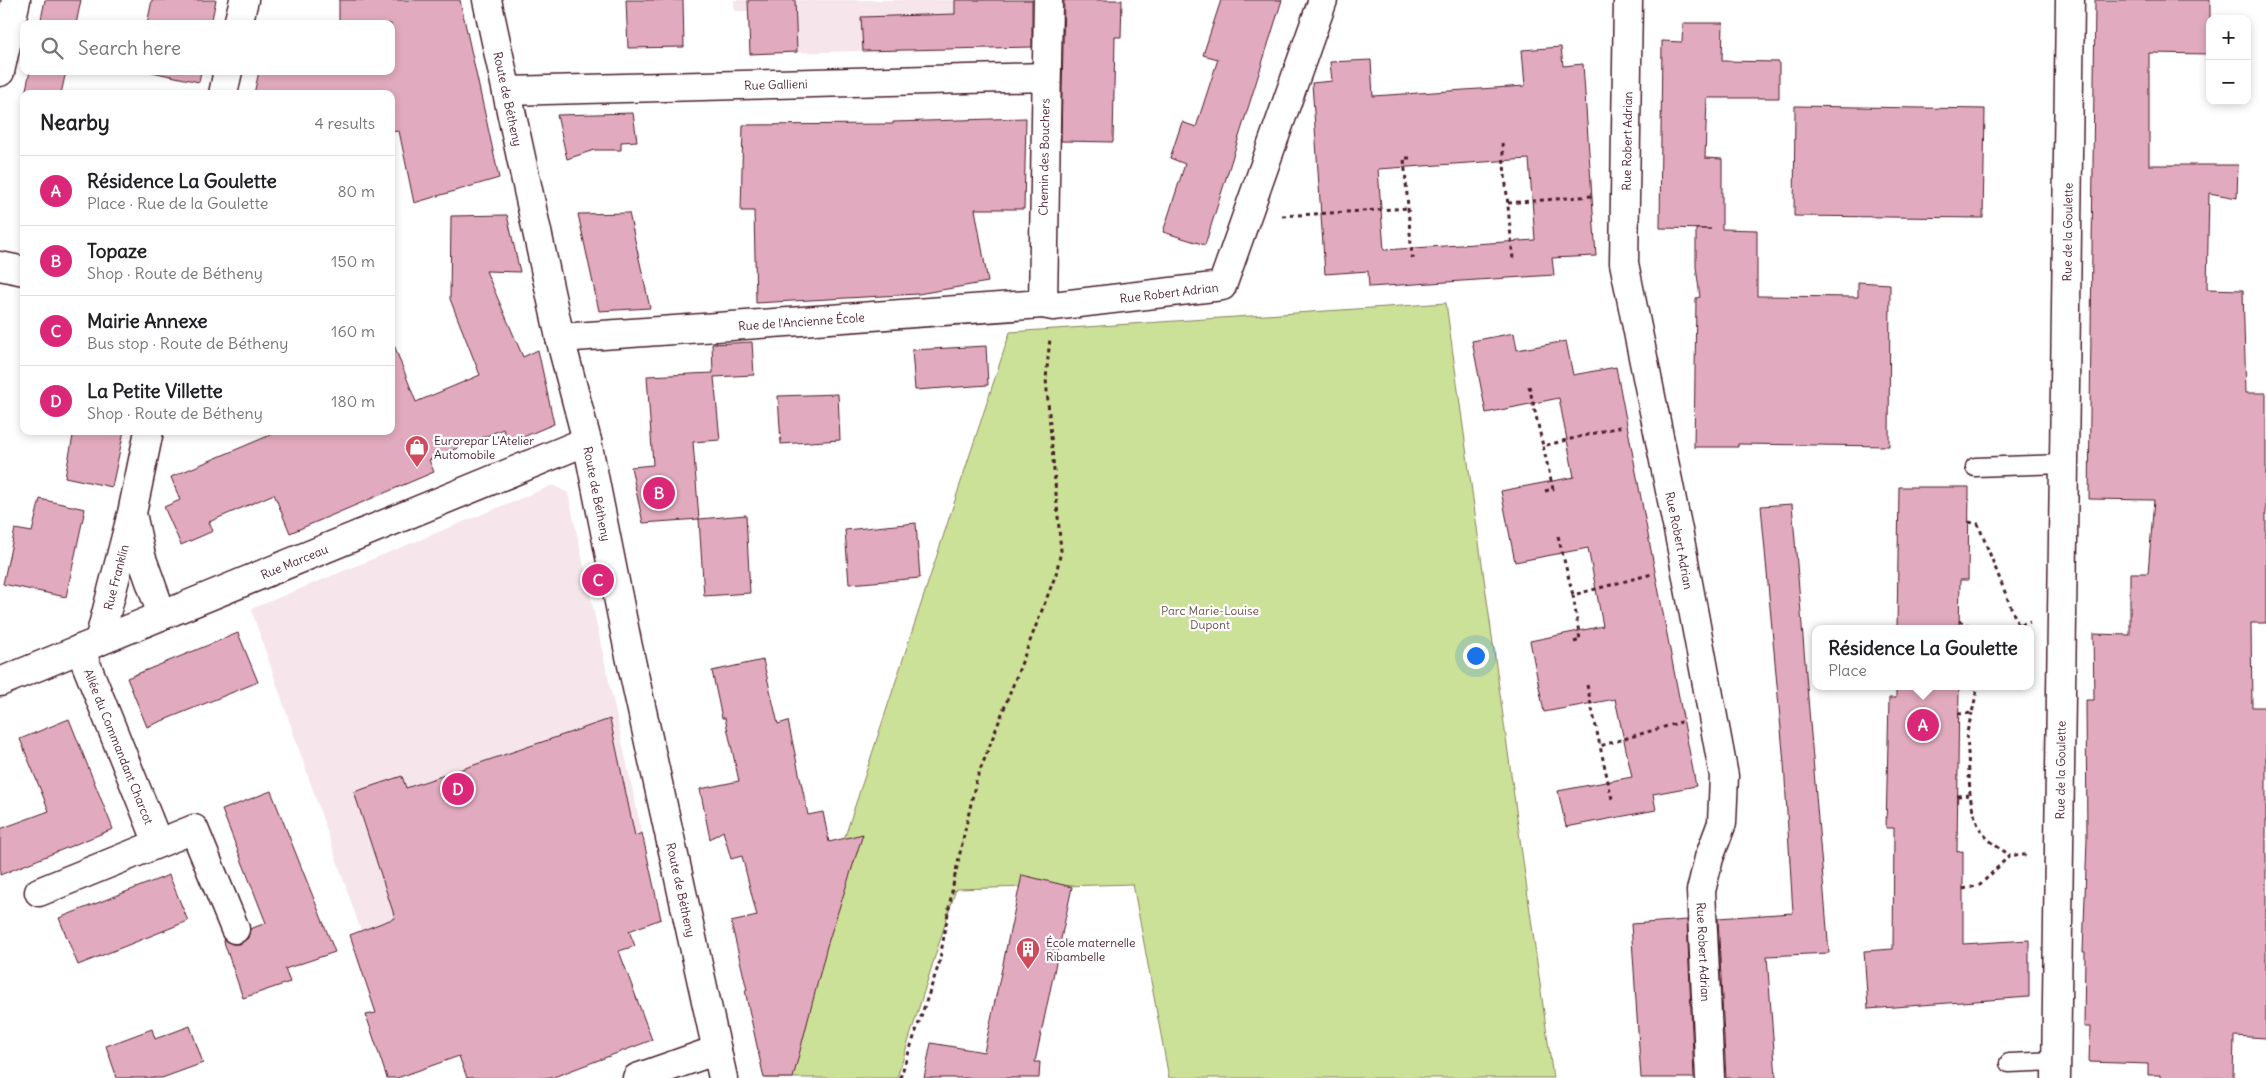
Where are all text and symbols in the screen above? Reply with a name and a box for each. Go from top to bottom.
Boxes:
map controls [2206,15,2251,105]
button: + [2206,15,2251,60]
search box [20,20,395,75]
icon: search [38,34,66,62]
text: Search here [78,36,181,60]
street label: Route de Bétheny [491,50,526,147]
button: − [2206,60,2251,105]
street label: Rue Gallieni [744,76,808,92]
street label: Rue Robert Adrian [1619,91,1635,191]
street label: Chemin des Bouchers [1035,98,1053,216]
text: Nearby [40,109,110,136]
text: 4 results [314,113,375,133]
text: Résidence La Goulette [87,169,277,193]
text: A [51,181,61,201]
text: 80 m [337,181,375,201]
street label: Rue de la Goulette [2059,183,2075,281]
text: Place · Rue de la Goulette [87,193,268,213]
text: Topaze [87,239,147,263]
text: B [51,251,61,271]
text: 150 m [331,251,375,271]
text: Shop · Route de Bétheny [87,263,263,283]
street label: Rue Robert Adrian [1119,279,1219,306]
text: Mairie Annexe [87,309,208,333]
street label: Rue de l'Ancienne École [738,309,865,333]
text: C [51,321,61,341]
text: 160 m [331,321,375,341]
text: Bus stop · Route de Bétheny [87,333,288,353]
text: La Petite Villette [87,379,223,403]
text: D [50,391,62,411]
text: 180 m [331,391,375,411]
text: Shop · Route de Bétheny [87,403,263,423]
place label: Eurorepar L’Atelier Automobile [434,433,534,462]
shop icon: Eurorepar L’Atelier Automobile [404,434,430,468]
street label: Route de Bétheny [581,445,614,542]
pin: B [643,474,675,512]
street label: Rue Robert Adrian [1663,490,1697,591]
street label: Rue Marceau [258,541,330,582]
street label: Rue Franklin [100,543,131,611]
pin: C [582,561,614,599]
park label: Parc Marie-Louise Dupont [1161,603,1259,632]
popup [1812,625,2034,690]
text: Résidence La Goulette [1828,636,2018,660]
your location [1463,643,1489,669]
text: Place [1828,660,1867,680]
street label: Allée du Commandant Charcot [81,667,157,826]
pin: A [1907,706,1939,744]
street label: Rue de la Goulette [2052,721,2068,819]
pin: D [442,770,474,808]
street label: Route de Bétheny [664,841,699,939]
street label: Rue Robert Adrian [1694,902,1714,1002]
place label: École maternelle Ribambelle [1046,935,1136,964]
building icon: École maternelle Ribambelle [1015,936,1041,970]

